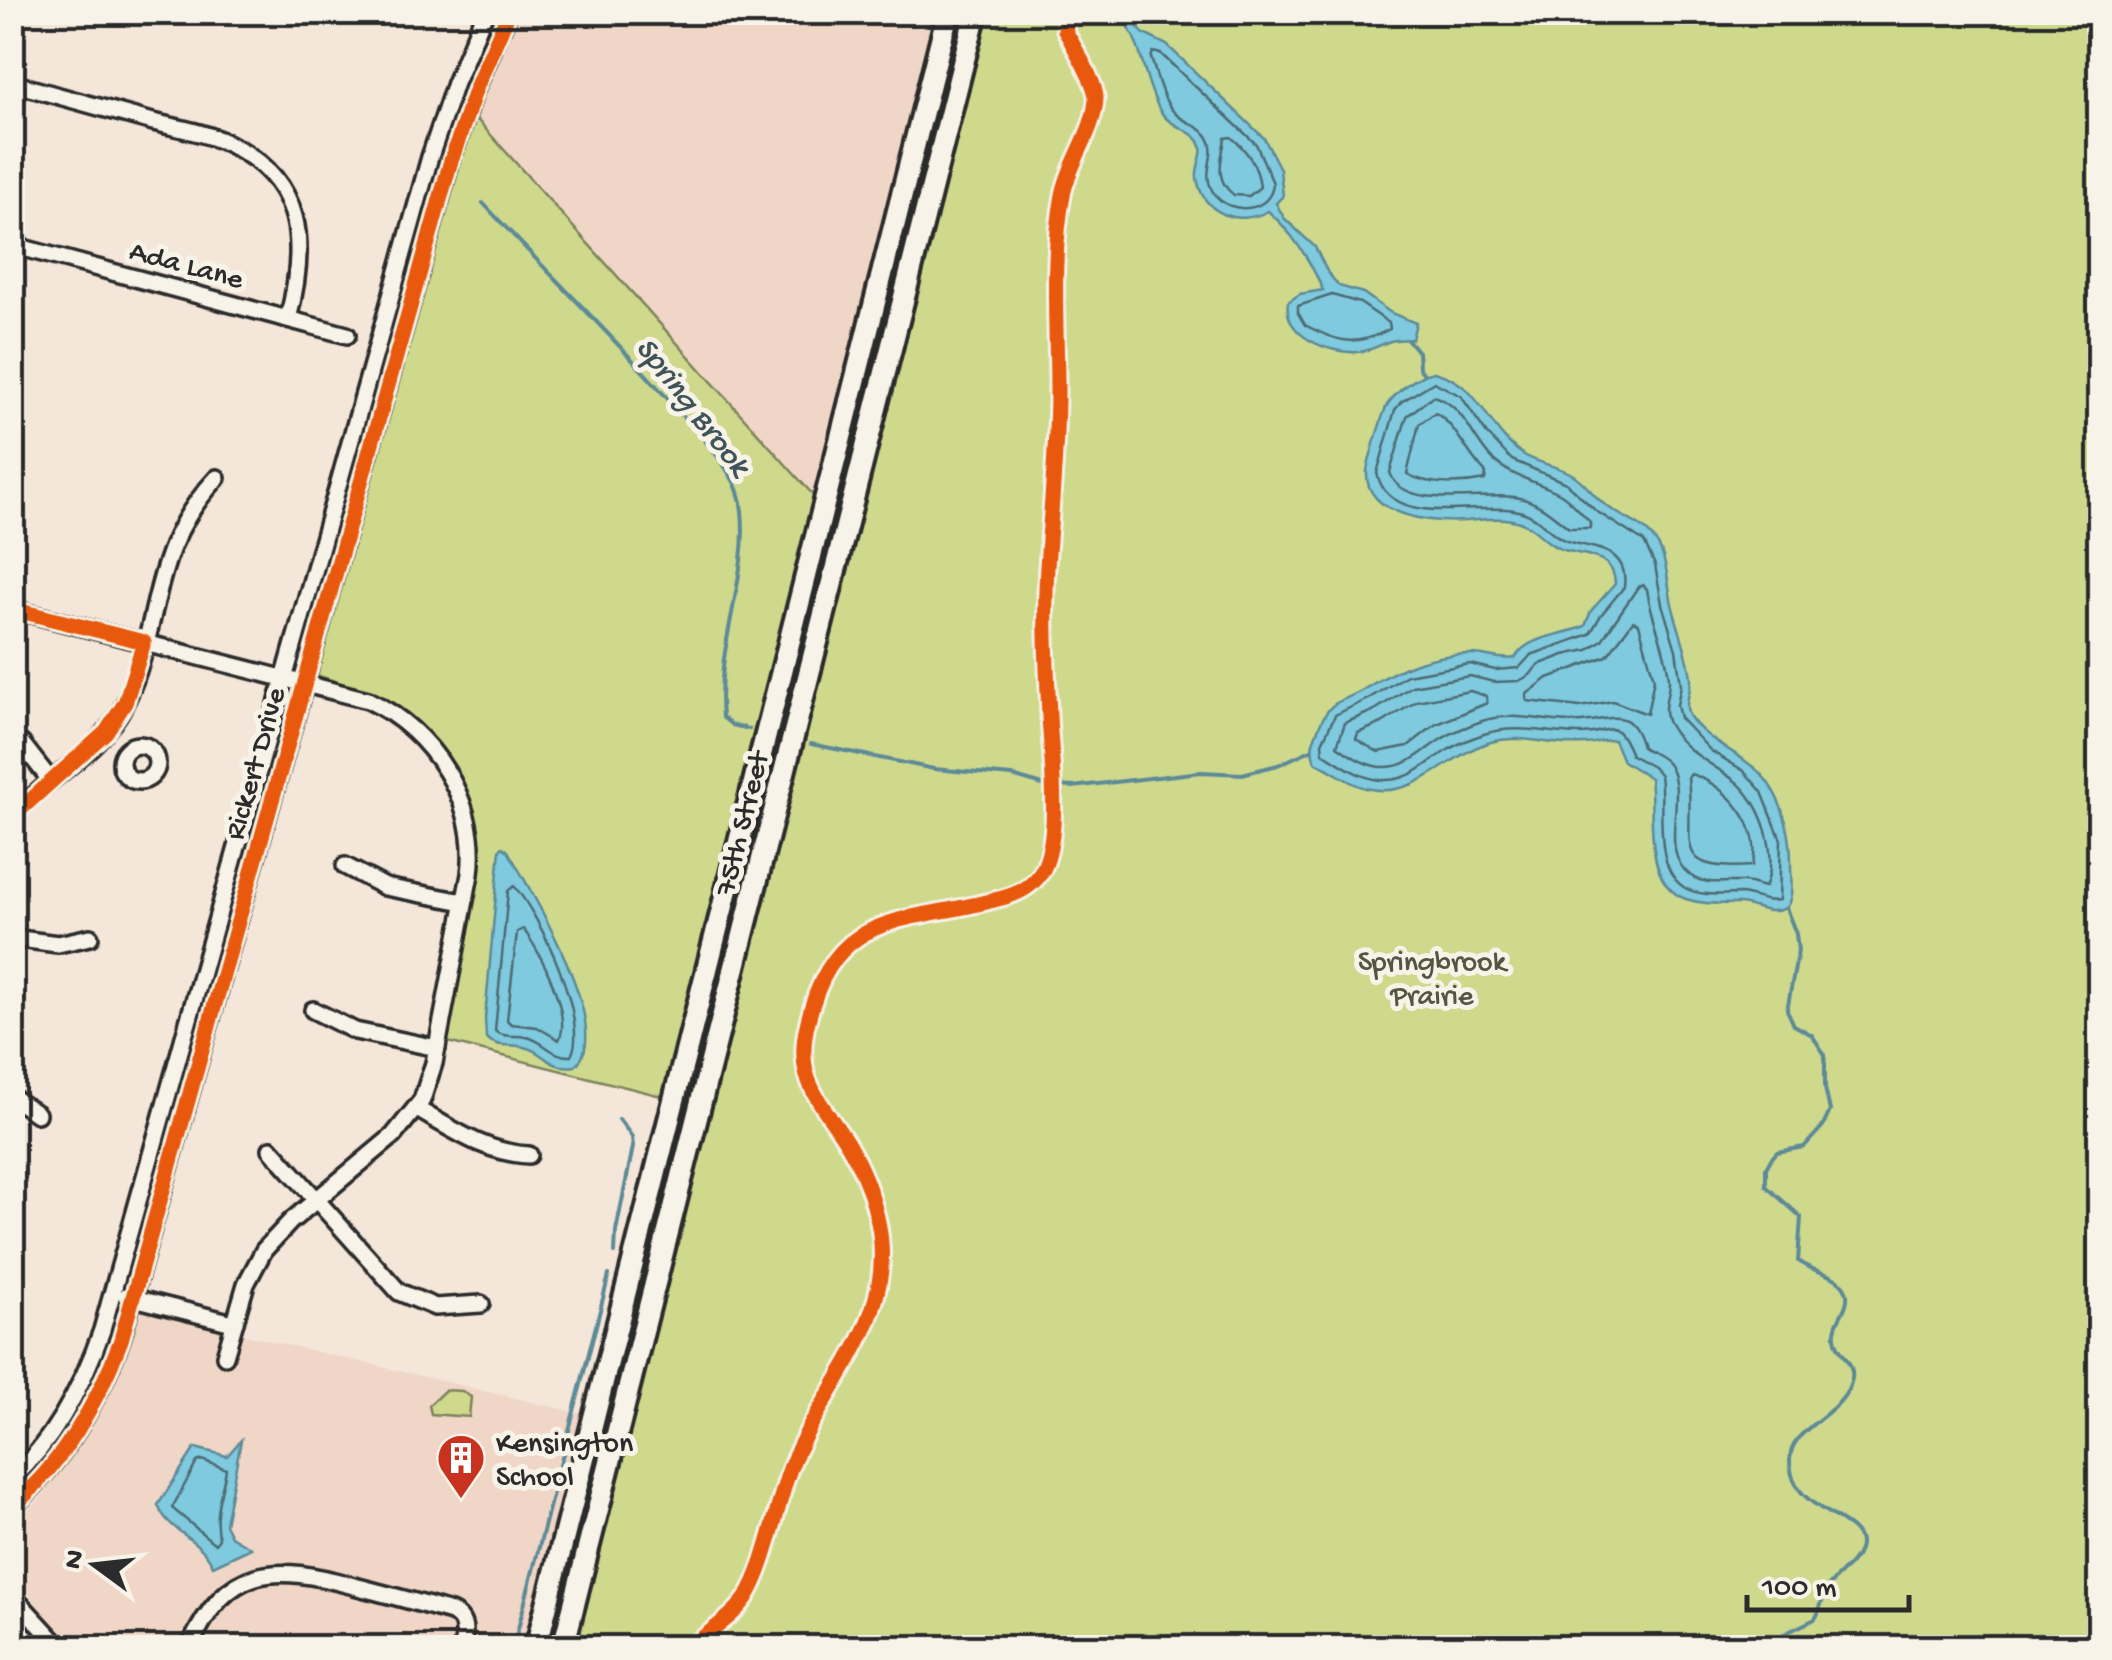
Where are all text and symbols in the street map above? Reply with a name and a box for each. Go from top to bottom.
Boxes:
street label: Ada Lane [125,235,247,299]
water label: Spring Brook [625,331,759,487]
street label: Rickert Drive [219,684,296,844]
street label: 75th Street [709,746,780,901]
park label: Springbrook Prairie [1358,947,1509,1016]
place label: Kensington School [496,1428,633,1497]
building icon: Kensington School [435,1432,487,1500]
north arrow [45,1515,145,1615]
text: N [57,1547,94,1573]
scale bar [1747,1550,1910,1612]
text: 100 m [1761,1572,1837,1607]

